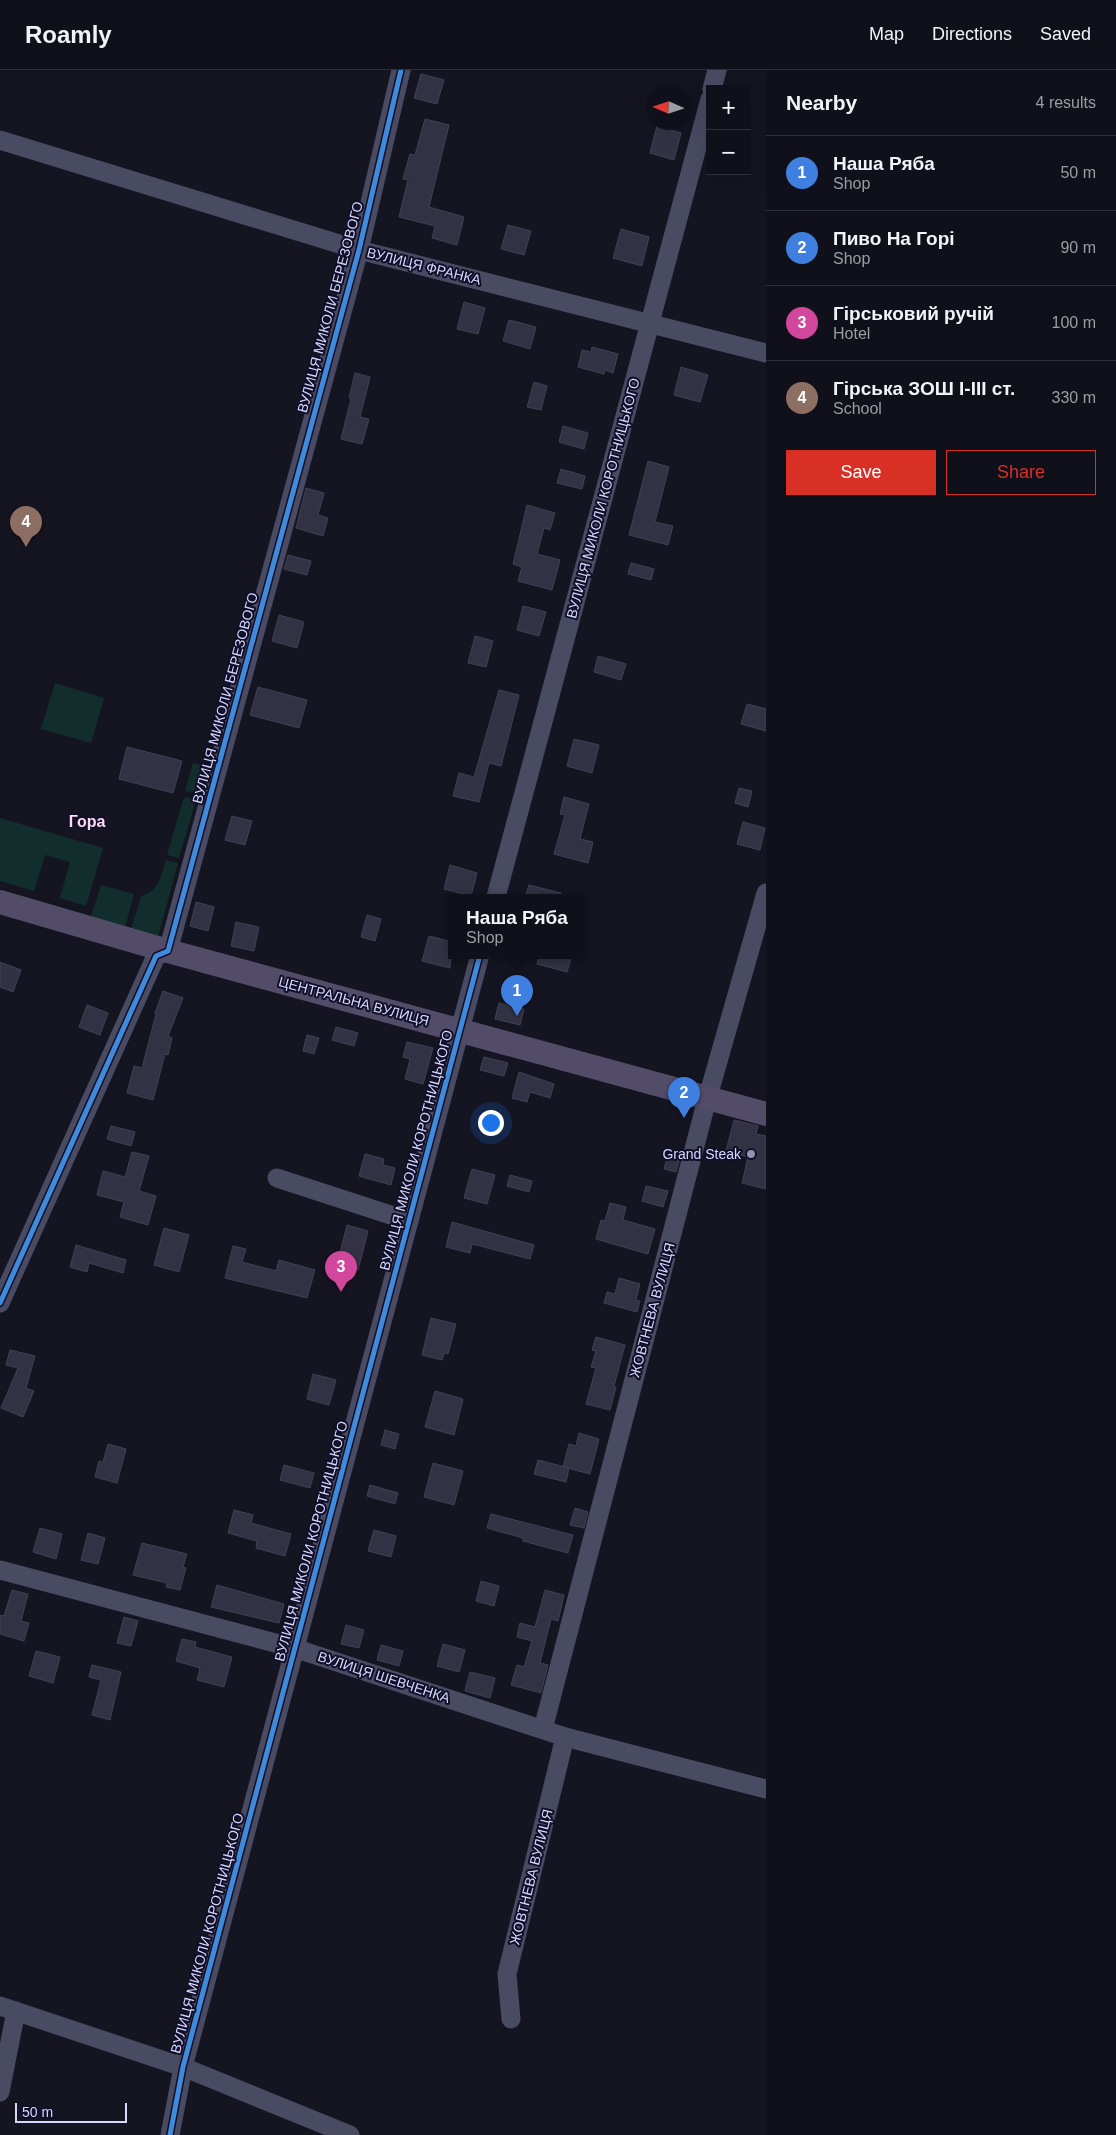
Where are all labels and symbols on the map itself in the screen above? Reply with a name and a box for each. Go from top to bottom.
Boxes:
north arrow [646,85,691,130]
street label: ВУЛИЦЯ МИКОЛИ БЕРЕЗОВОГО [294,200,366,414]
street label: ВУЛИЦЯ ФРАНКА [365,244,483,288]
street label: ВУЛИЦЯ МИКОЛИ КОРОТНИЦЬКОГО [563,376,643,620]
pin: 4 [10,506,42,547]
street label: ВУЛИЦЯ МИКОЛИ БЕРЕЗОВОГО [189,591,261,805]
district label: Гора [69,813,105,830]
street label: ЦЕНТРАЛЬНА ВУЛИЦЯ [277,973,431,1029]
pin: 1 [501,975,533,1016]
street label: ВУЛИЦЯ МИКОЛИ КОРОТНИЦЬКОГО [376,1028,456,1272]
pin: 2 [668,1077,700,1118]
your location [478,1110,504,1136]
place label: Grand Steak [662,1146,742,1162]
marker: Grand Steak [745,1148,757,1160]
street label: ЖОВТНЕВА ВУЛИЦЯ [626,1241,678,1379]
pin: 3 [325,1251,357,1292]
street label: ВУЛИЦЯ МИКОЛИ КОРОТНИЦЬКОГО [271,1419,351,1663]
street label: ВУЛИЦЯ ШЕВЧЕНКА [316,1648,453,1706]
street label: ЖОВТНЕВА ВУЛИЦЯ [506,1808,556,1946]
street label: ВУЛИЦЯ МИКОЛИ КОРОТНИЦЬКОГО [167,1811,247,2055]
scale bar [15,2100,128,2123]

